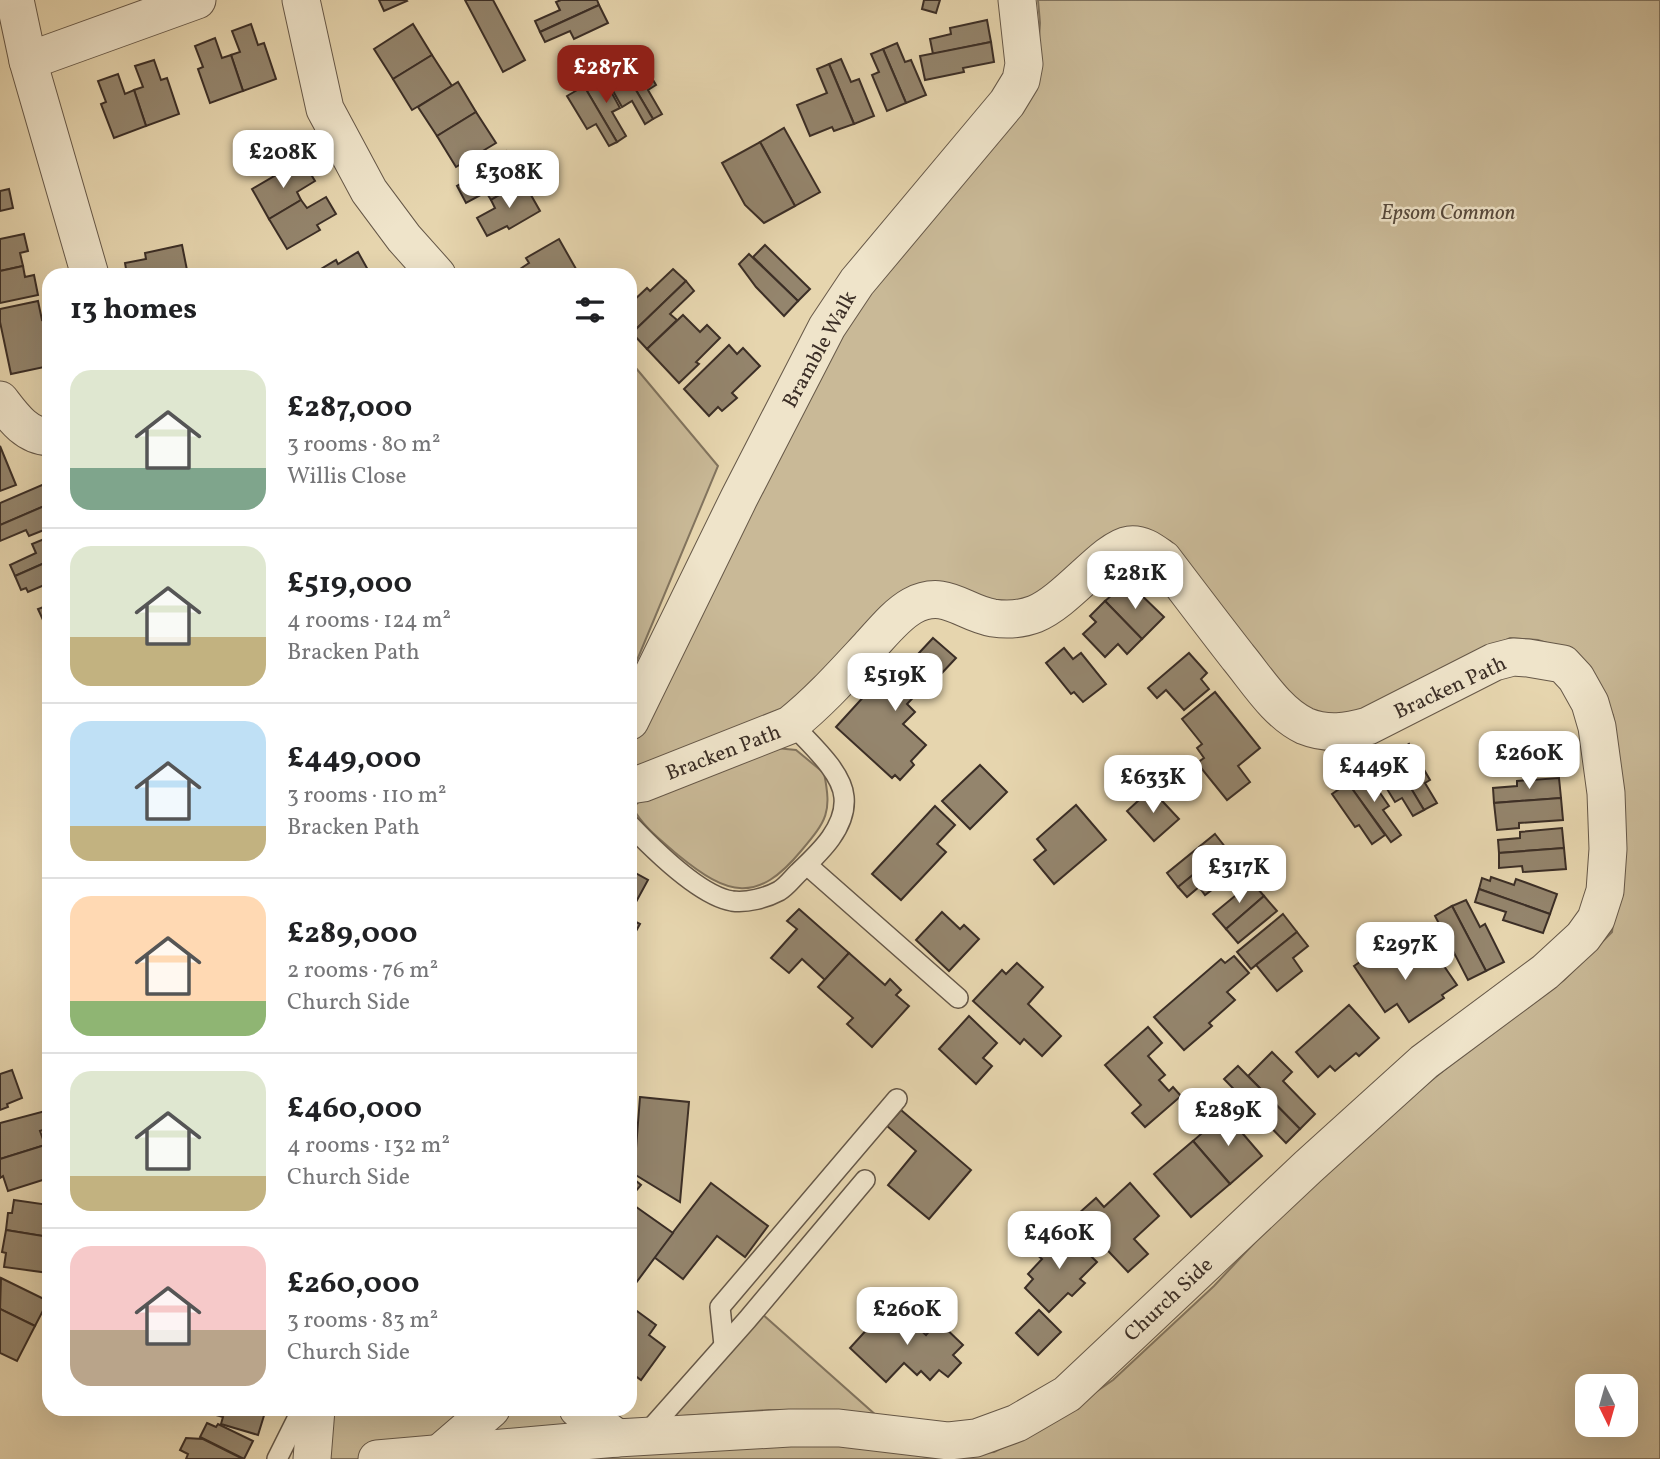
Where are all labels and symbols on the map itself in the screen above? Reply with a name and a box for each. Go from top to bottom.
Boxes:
pin: £287K [557,46,655,105]
pin: £208K [234,130,332,190]
pin: £308K [460,150,558,210]
park label: Epsom Common [1381,199,1515,228]
street label: Bramble Walk [776,285,865,414]
pin: £281K [1086,552,1184,611]
street label: Bracken Path [1390,650,1512,727]
pin: £519K [846,654,944,713]
street label: Bracken Path [662,718,785,789]
pin: £260K [1480,732,1578,791]
pin: £449K [1325,744,1423,804]
pin: £633K [1104,756,1202,815]
pin: £317K [1190,846,1288,905]
pin: £297K [1356,922,1454,982]
pin: £289K [1179,1088,1277,1148]
pin: £460K [1010,1212,1108,1271]
street label: Church Side [1118,1251,1220,1349]
pin: £260K [858,1288,956,1347]
north arrow [1575,1374,1638,1437]

